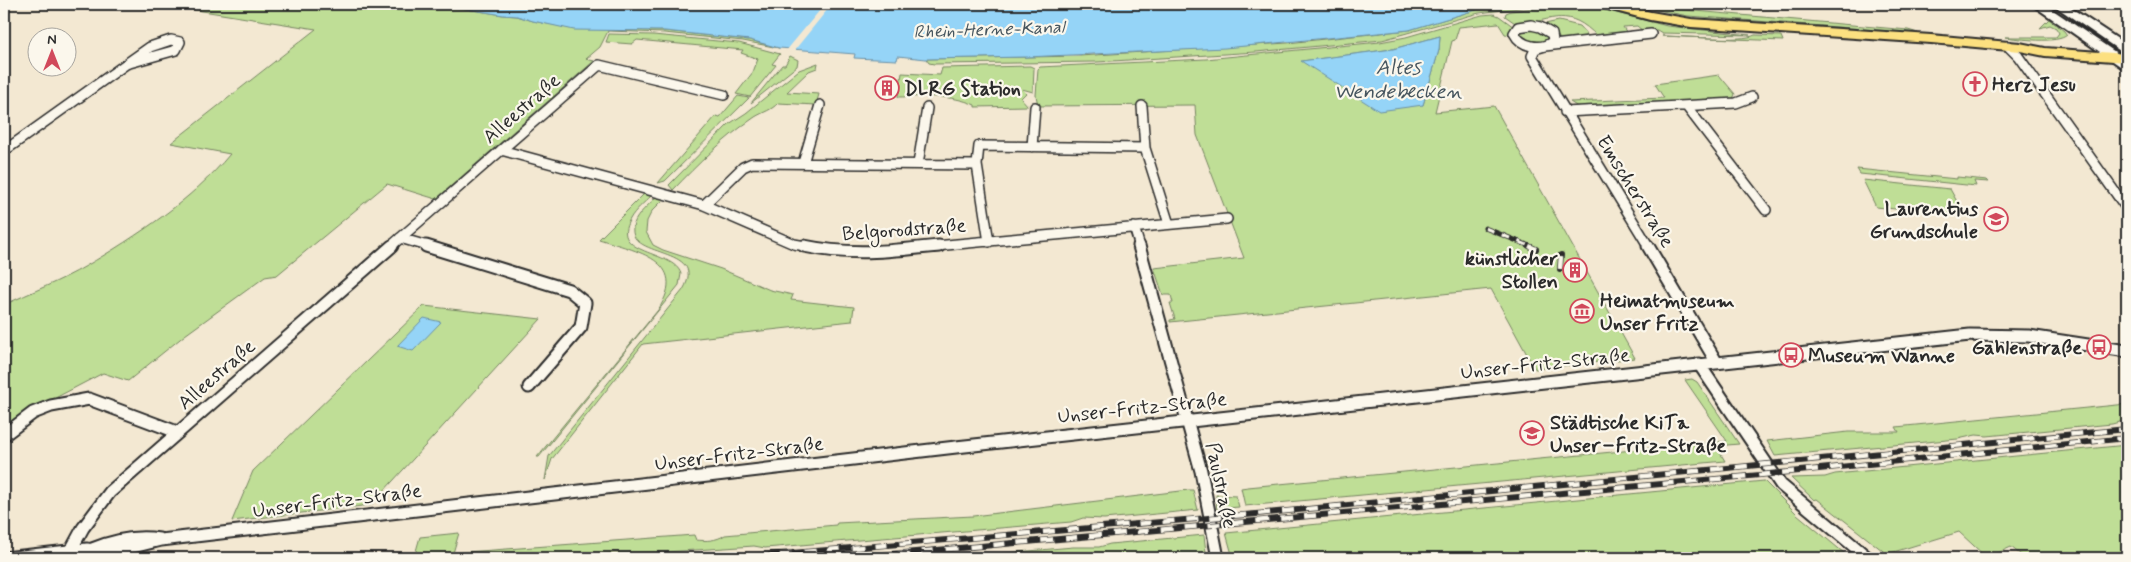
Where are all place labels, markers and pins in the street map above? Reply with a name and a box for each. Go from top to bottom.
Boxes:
church icon: Herz Jesu [1962,71,1988,97]
place label: Herz Jesu [1992,72,2076,99]
building icon: DLRG Station [874,75,900,101]
place label: DLRG Station [904,76,1021,103]
place label: Laurentius Grundschule [1870,196,1978,246]
school or university icon: Laurentius Grundschule [1983,206,2009,232]
place label: künstlicher Stollen [1465,246,1559,296]
building icon: künstlicher Stollen [1562,257,1588,283]
place label: Heimatmuseum Unser Fritz [1600,288,1735,338]
museum icon: Heimatmuseum Unser Fritz [1569,298,1595,324]
bus stop icon: Gahlenstraße [2086,334,2112,360]
place label: Gahlenstraße [1972,335,2082,362]
bus stop icon: Museum Wanne [1778,342,1804,368]
place label: Museum Wanne [1808,343,1955,370]
place label: Städtische KiTa Unser–Fritz-Straße [1550,410,1727,460]
school or university icon: Städtische KiTa Unser–Fritz-Straße [1519,420,1545,446]

